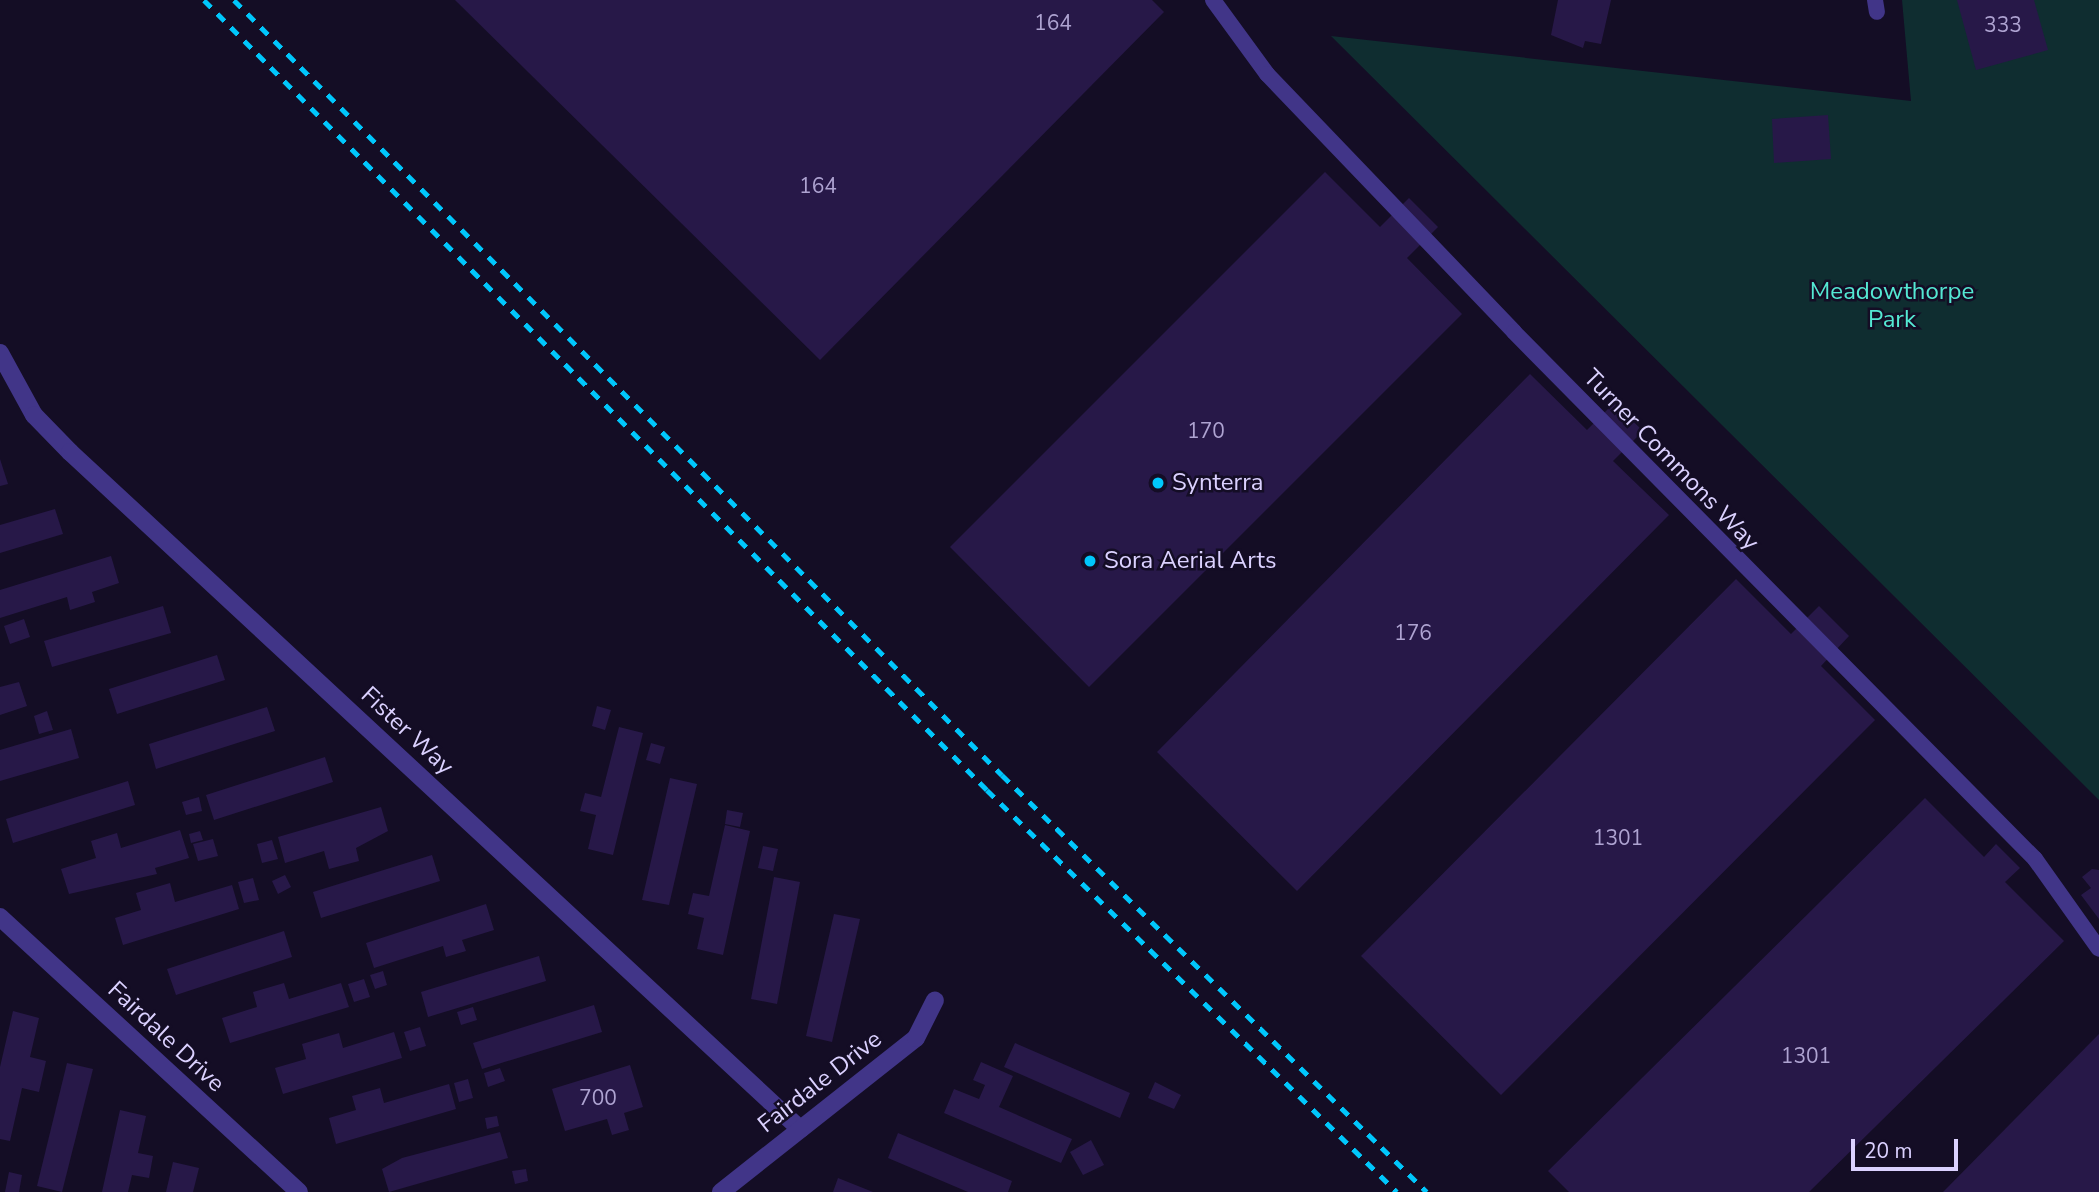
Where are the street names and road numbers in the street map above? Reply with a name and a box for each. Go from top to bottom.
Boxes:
street label: Turner Commons Way [1577,364,1765,556]
street label: Fister Way [355,681,459,781]
street label: Fairdale Drive [102,976,230,1098]
street label: Fairdale Drive [752,1025,888,1139]

